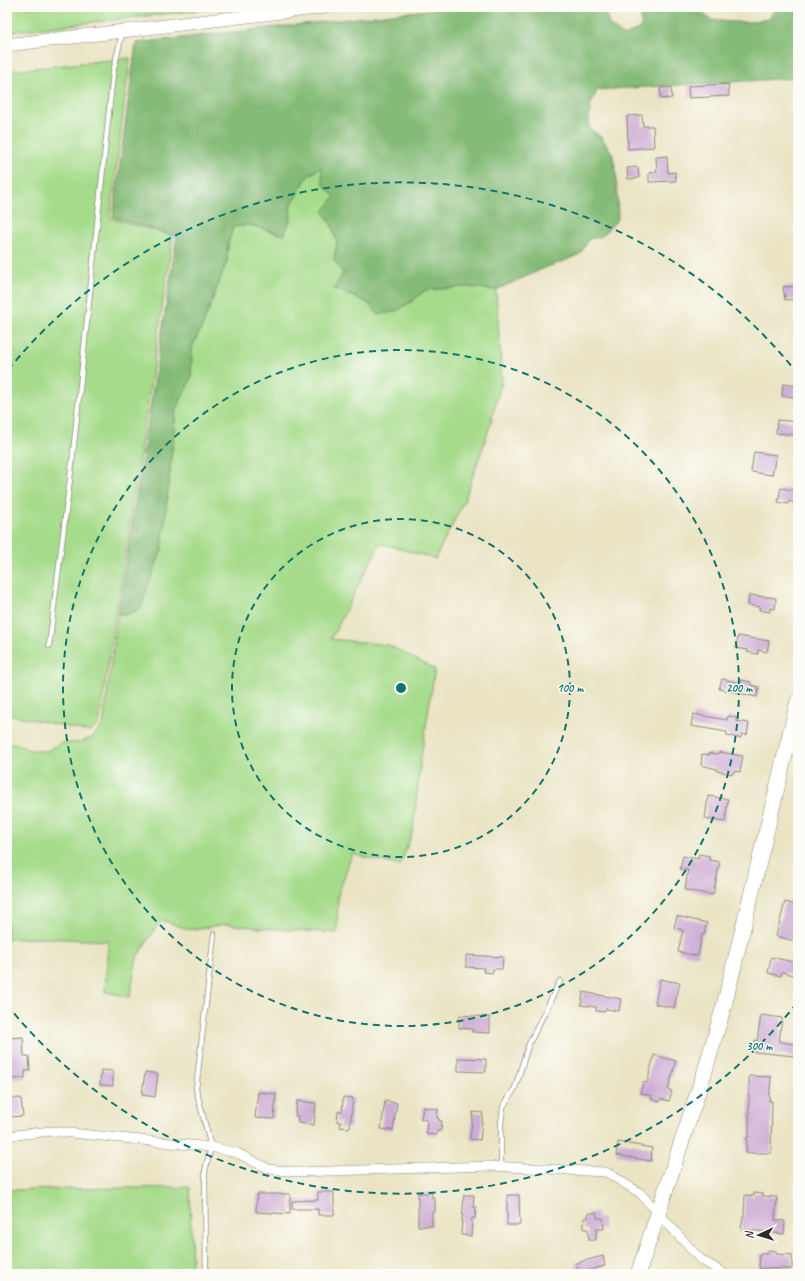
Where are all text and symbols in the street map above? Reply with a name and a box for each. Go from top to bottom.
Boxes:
text: 100 m [557,680,584,696]
text: 200 m [726,680,753,696]
centre of rings [394,681,408,695]
text: 300 m [746,1038,773,1054]
north arrow [739,1215,779,1255]
text: N [742,1230,756,1240]

